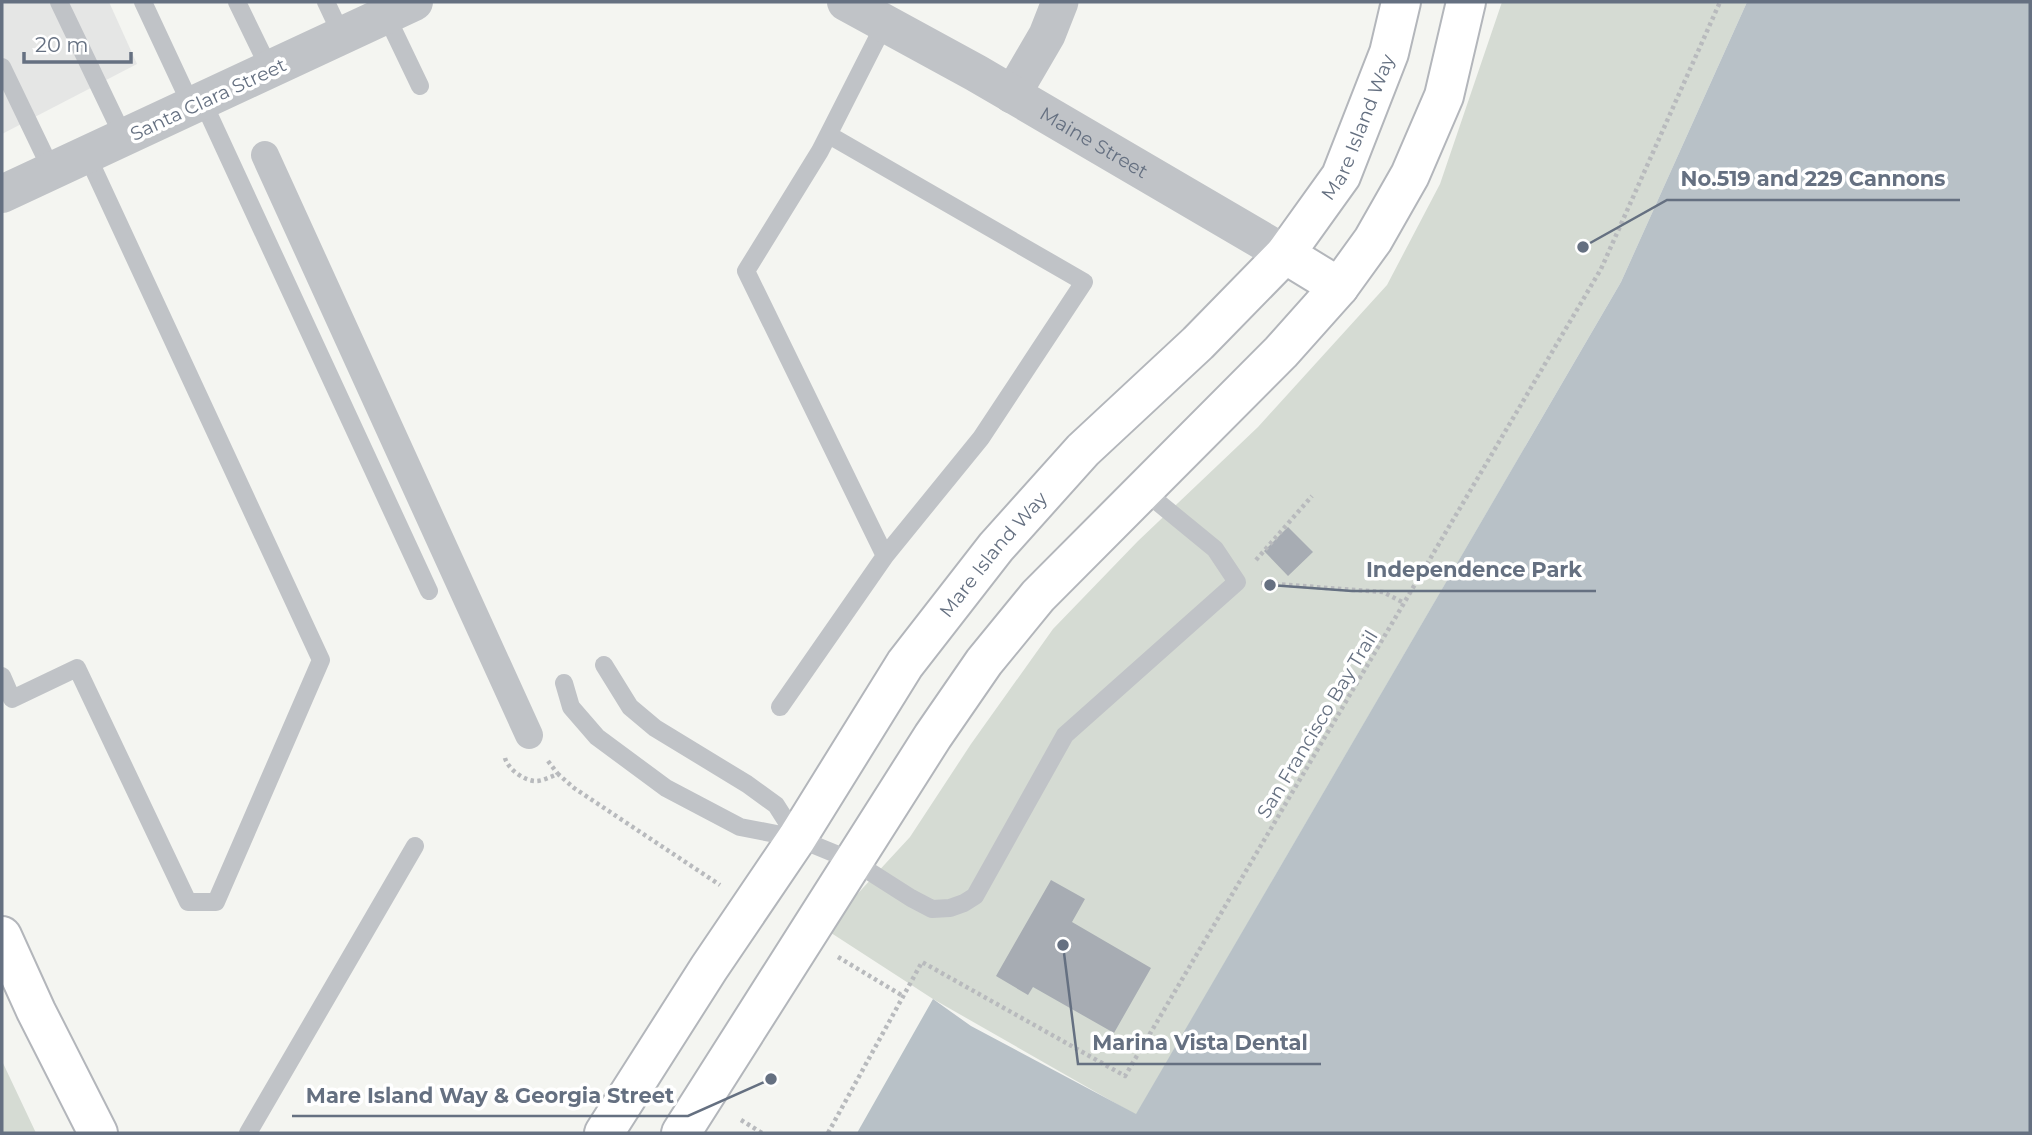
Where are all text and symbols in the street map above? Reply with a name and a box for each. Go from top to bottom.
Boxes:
scale bar [24,21,131,65]
text: 20 m [35,32,89,57]
street label: Mare Island Way [1316,50,1400,205]
street label: Santa Clara Street [127,53,290,146]
street label: Maine Street [1036,102,1152,183]
callout: No.519 and 229 Cannons [1667,158,1960,200]
text: No.519 and 229 Cannons [1681,166,1945,191]
street label: Mare Island Way [935,487,1053,622]
callout: Independence Park [1352,549,1596,591]
text: Independence Park [1366,557,1582,582]
street label: San Francisco Bay Trail [1252,626,1383,822]
callout: Marina Vista Dental [1078,1022,1321,1064]
text: Marina Vista Dental [1092,1030,1308,1055]
callout: Mare Island Way & Georgia Street [292,1074,688,1116]
text: Mare Island Way & Georgia Street [306,1083,674,1108]

